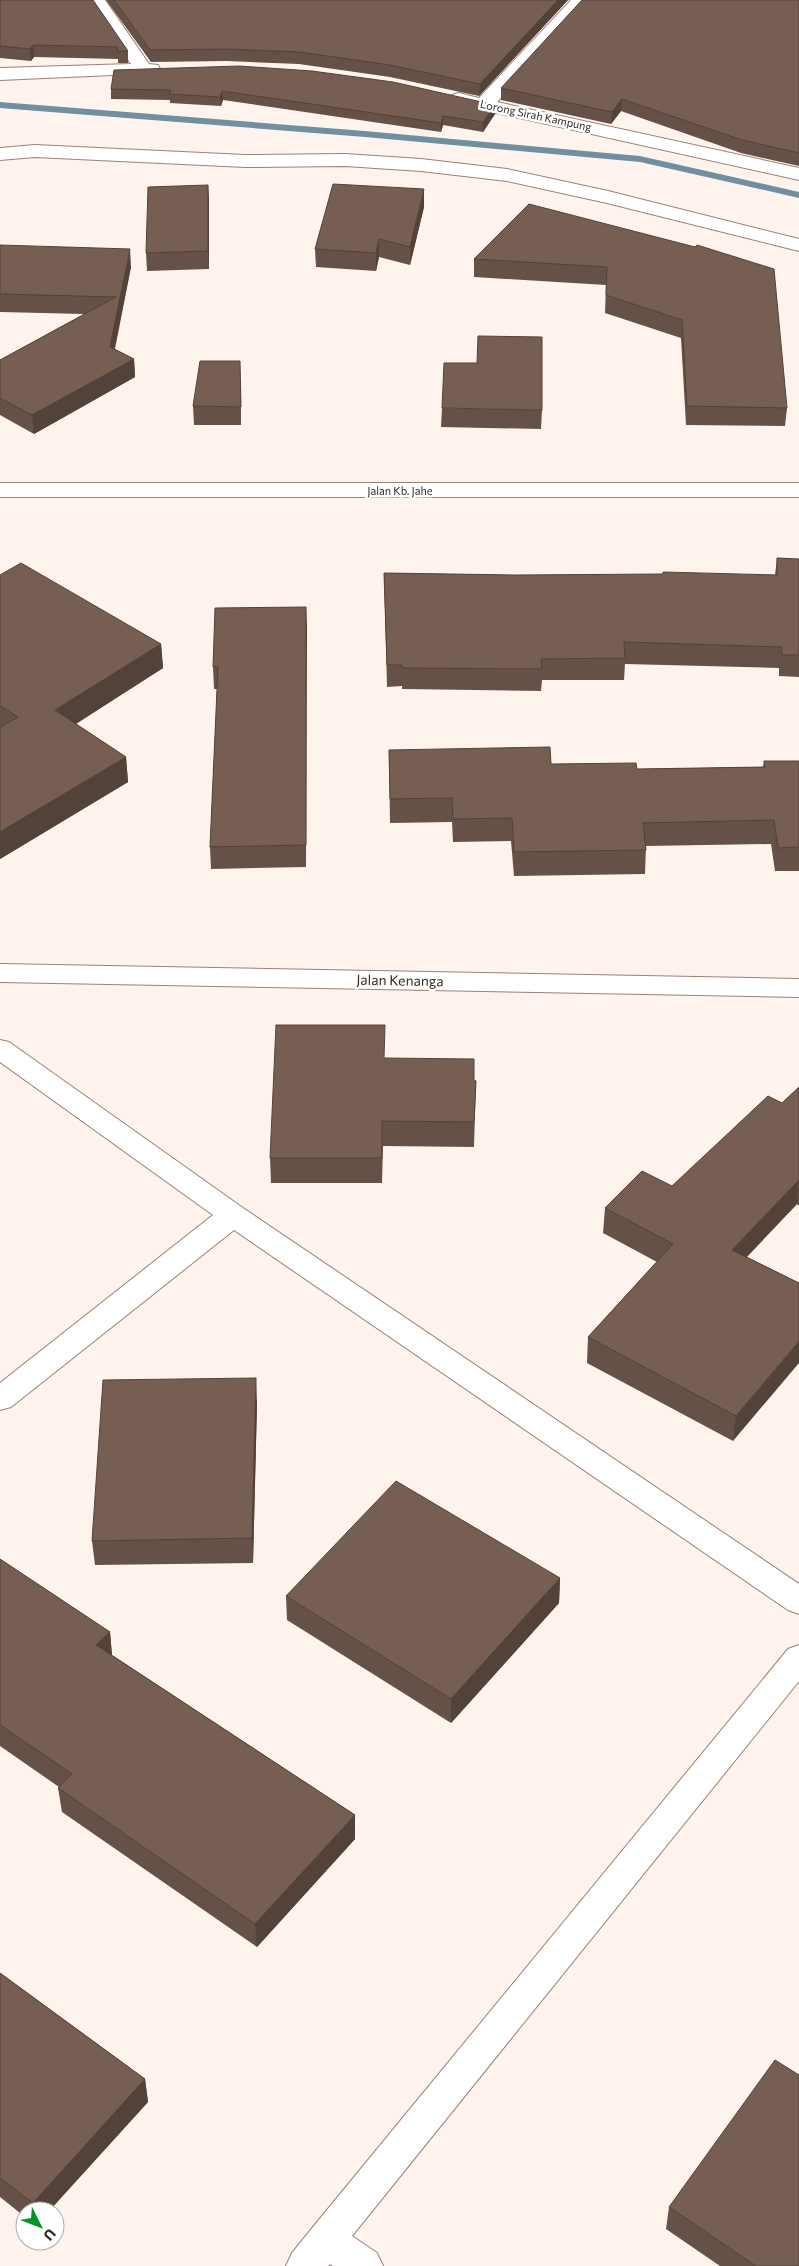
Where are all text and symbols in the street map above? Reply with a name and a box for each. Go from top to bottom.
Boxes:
street label: Lorong Sirah Kampung [479,97,593,133]
street label: Jalan Kb. Jahe [367,484,433,498]
street label: Jalan Kenanga [356,971,444,989]
north arrow [15,2201,65,2251]
text: U [40,2226,60,2245]

